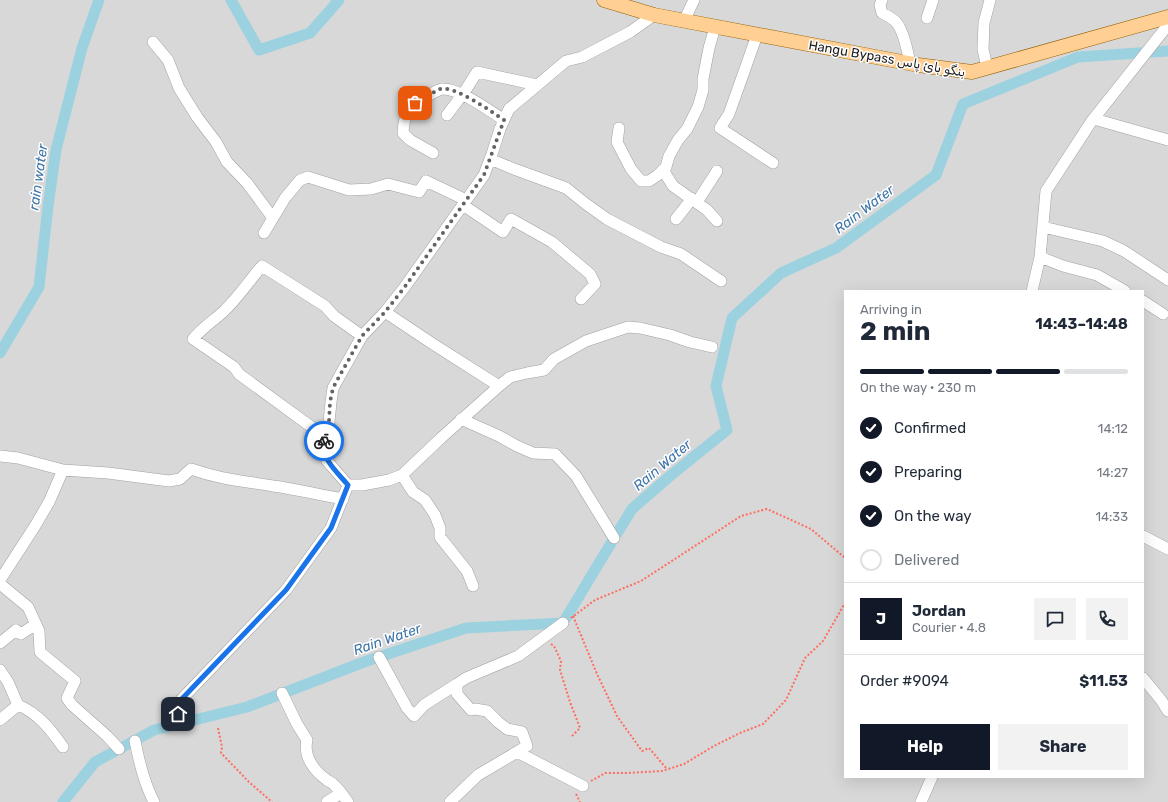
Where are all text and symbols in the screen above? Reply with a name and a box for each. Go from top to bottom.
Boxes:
street label: Hangu Bypass ہنگو بائ پاس [807,37,966,81]
pin [398,86,432,120]
icon: bag [404,92,426,114]
water label: rain water [25,142,52,211]
water label: Rain Water [831,181,898,237]
text: Arriving in [860,302,922,317]
text: 14:43–14:48 [1035,315,1128,333]
text: 2 min [860,316,930,347]
text: On the way · 230 m [860,380,976,395]
icon: check [860,417,882,439]
text: Confirmed [894,419,966,437]
courier [304,421,344,461]
text: 14:12 [1098,421,1128,436]
icon: bike [313,430,335,452]
water label: Rain Water [630,436,695,495]
icon: check [860,461,882,483]
text: Preparing [894,463,962,481]
text: 14:27 [1097,465,1128,480]
icon: check [860,505,882,527]
text: On the way [894,507,972,525]
text: 14:33 [1095,509,1128,524]
text: Delivered [894,551,959,569]
button: chat [1034,598,1076,640]
button: phone [1086,598,1128,640]
text: Jordan [912,602,966,620]
text: J [876,610,886,628]
water label: Rain Water [351,620,424,659]
text: Courier · 4.8 [912,620,986,635]
text: Order #9094 [860,672,949,690]
text: $11.53 [1079,672,1128,690]
pin [161,697,195,731]
icon: home [167,703,189,725]
button: Help [860,724,990,770]
button: Share [998,724,1128,770]

